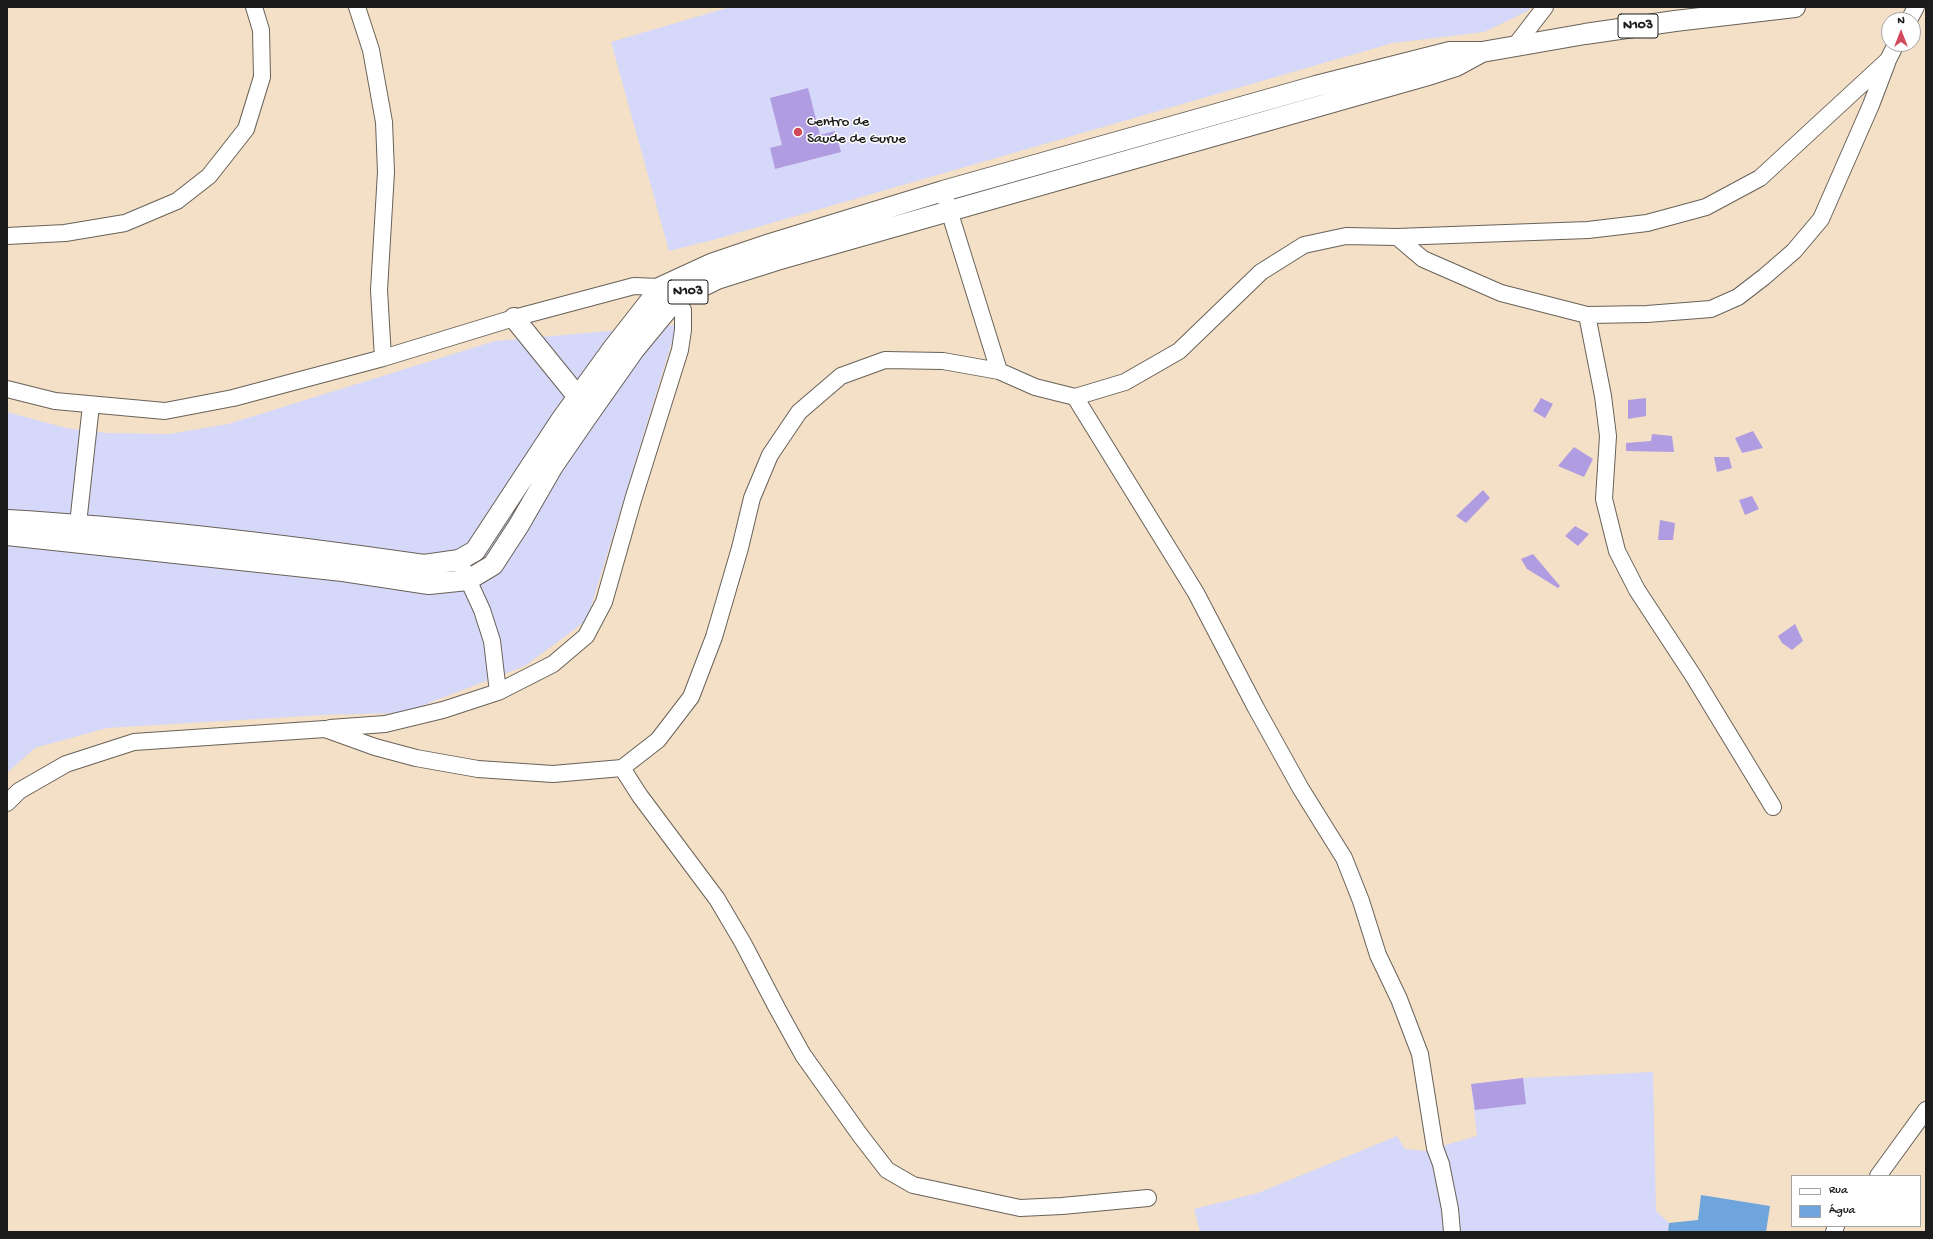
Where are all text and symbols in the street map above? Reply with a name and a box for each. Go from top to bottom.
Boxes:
north arrow [1881,12,1921,52]
road number: N103 [1618,14,1658,38]
text: N [1897,15,1905,27]
place label: Centro de Saude de Gurue [807,114,906,149]
marker: Centro de Saude de Gurue [792,126,804,138]
road number: N103 [668,280,708,304]
legend [1791,1175,1921,1227]
text: Rua [1829,1184,1848,1198]
text: Água [1829,1204,1855,1218]

